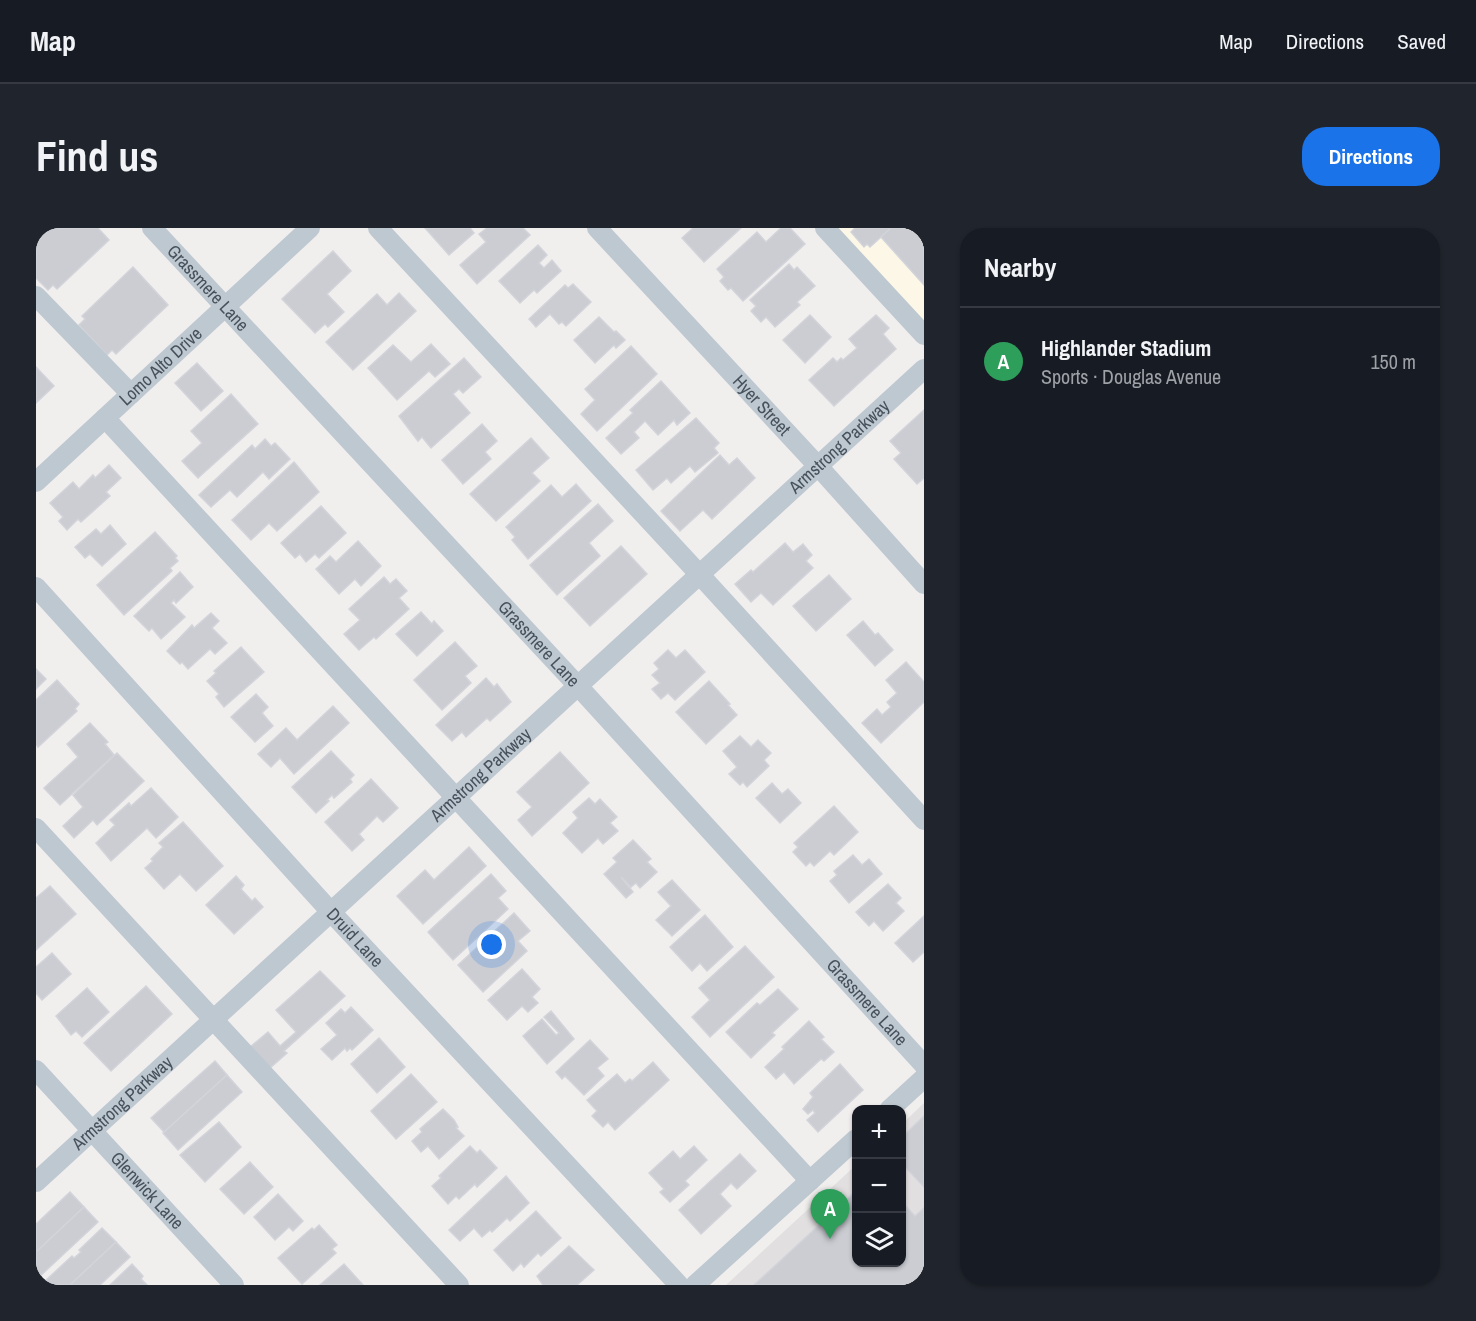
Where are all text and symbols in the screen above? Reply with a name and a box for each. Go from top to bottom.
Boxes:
text: Map [30,22,76,60]
text: Map [1219,27,1253,56]
text: Directions [1286,27,1364,56]
text: Saved [1397,27,1446,56]
button: Directions [1302,127,1440,186]
text: Find us [36,128,158,184]
street label: Grassmere Lane [162,239,255,337]
text: Nearby [984,250,1056,285]
street label: Lomo Alto Drive [113,321,207,411]
text: Highlander Stadium [1041,333,1211,363]
text: A [998,348,1009,375]
text: 150 m [1370,348,1416,375]
text: Sports · Douglas Avenue [1041,363,1221,390]
street label: Hyer Street [727,369,797,441]
street label: Armstrong Parkway [782,393,895,500]
street label: Grassmere Lane [493,595,586,692]
street label: Armstrong Parkway [424,721,537,828]
street label: Druid Lane [321,902,389,973]
your location [477,930,506,959]
street label: Grassmere Lane [821,953,914,1051]
street label: Armstrong Parkway [65,1049,178,1156]
map controls [852,1105,906,1267]
button: + [852,1105,906,1159]
street label: Glenwick Lane [105,1146,190,1235]
button: − [852,1159,906,1213]
pin: A [810,1190,850,1239]
button: layers [852,1213,906,1267]

